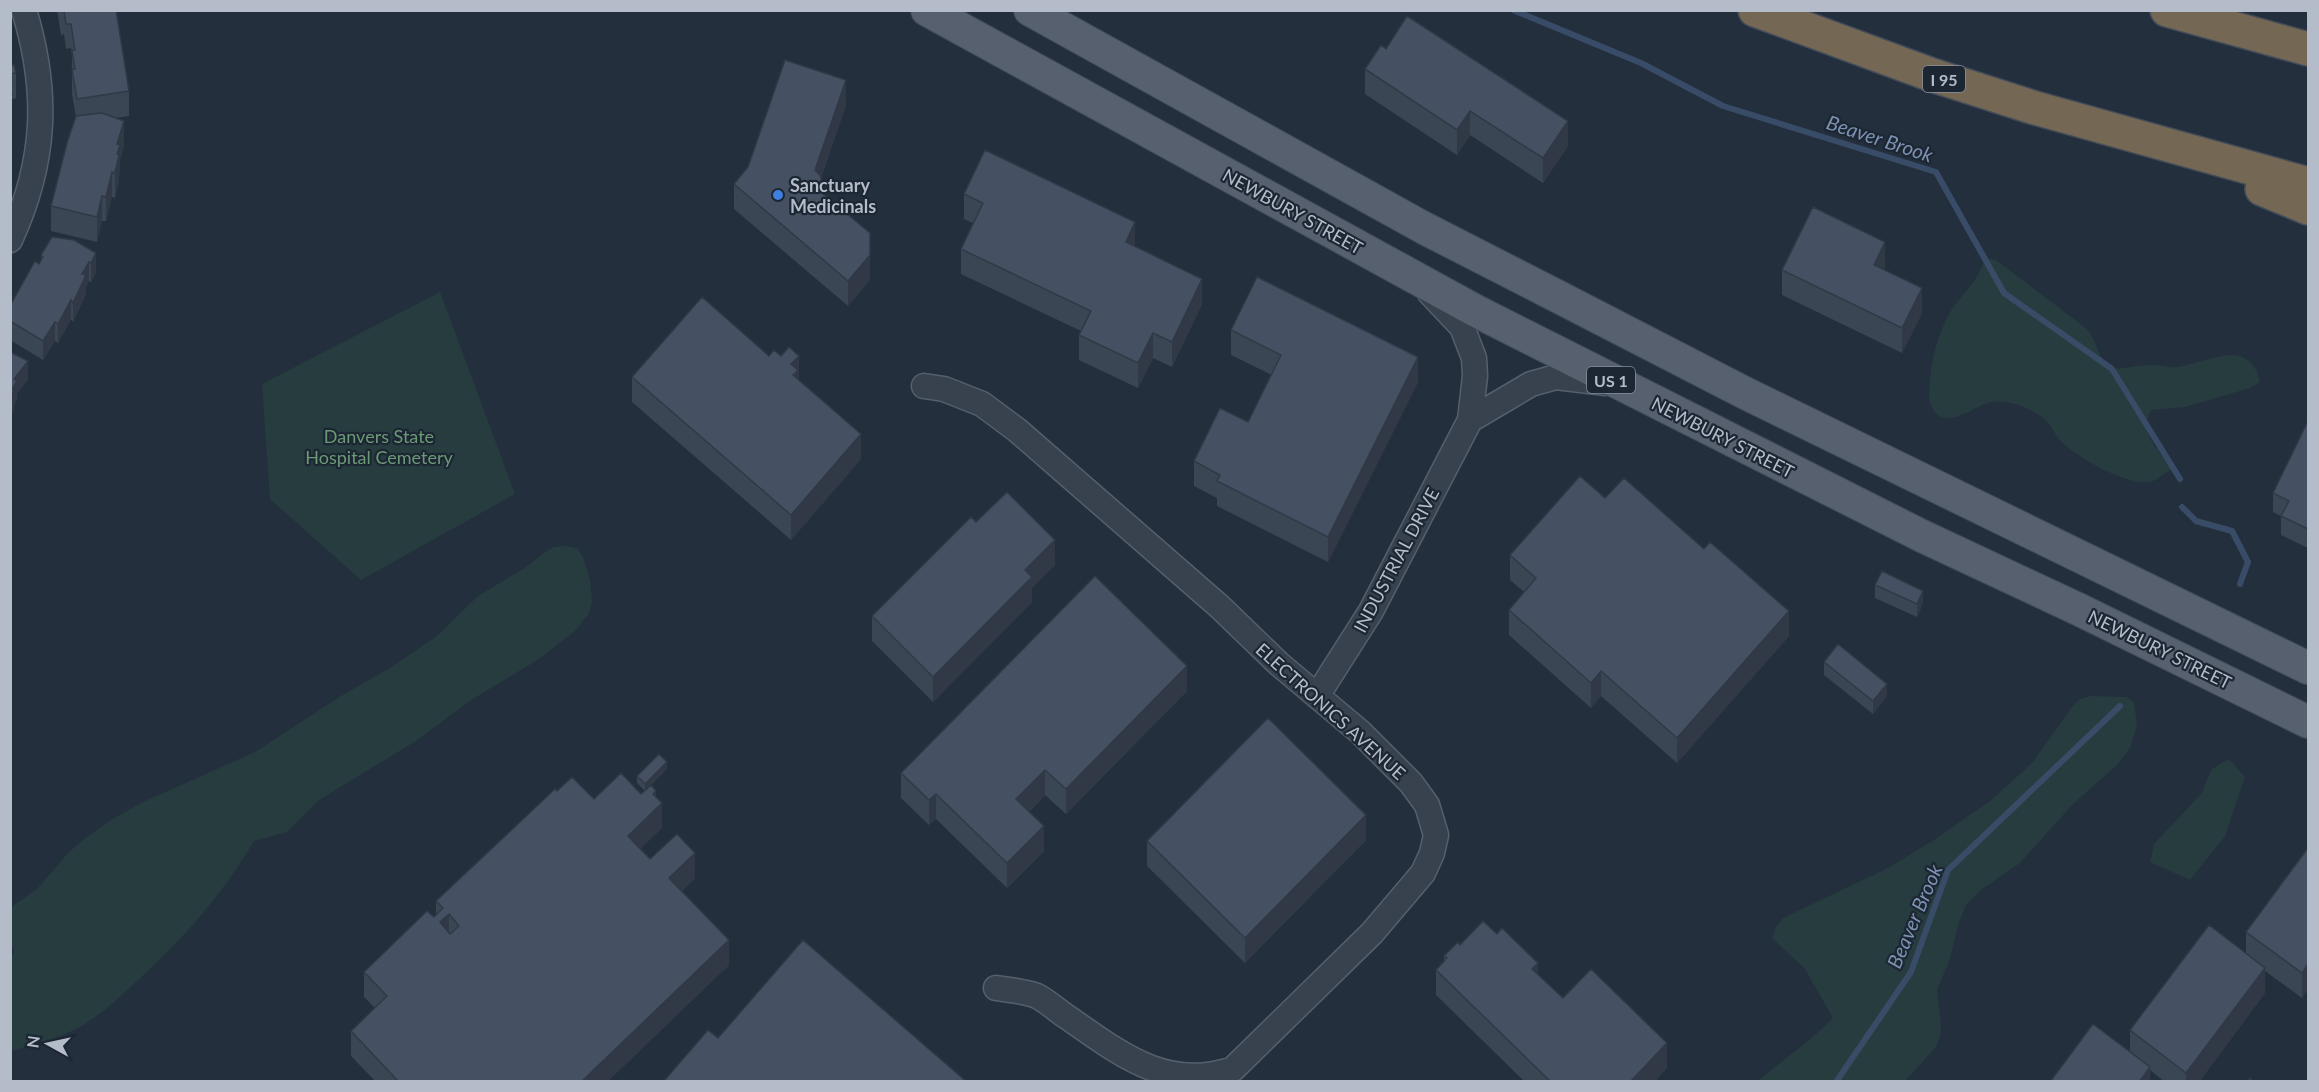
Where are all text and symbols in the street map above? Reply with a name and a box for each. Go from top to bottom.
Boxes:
road number: I 95 [1923,66,1965,92]
water label: Beaver Brook [1824,110,1937,167]
street label: NEWBURY STREET [1219,163,1367,259]
place label: Sanctuary Medicinals [790,174,876,217]
marker: Sanctuary Medicinals [771,188,785,202]
road number: US 1 [1587,367,1635,393]
street label: NEWBURY STREET [1648,392,1798,483]
park label: Danvers State Hospital Cemetery [305,425,453,468]
street label: INDUSTRIAL DRIVE [1349,484,1443,636]
street label: NEWBURY STREET [2085,605,2236,693]
street label: ELECTRONICS AVENUE [1252,638,1410,784]
water label: Beaver Brook [1881,860,1947,971]
north arrow [18,1014,78,1074]
text: N [22,1034,43,1049]

